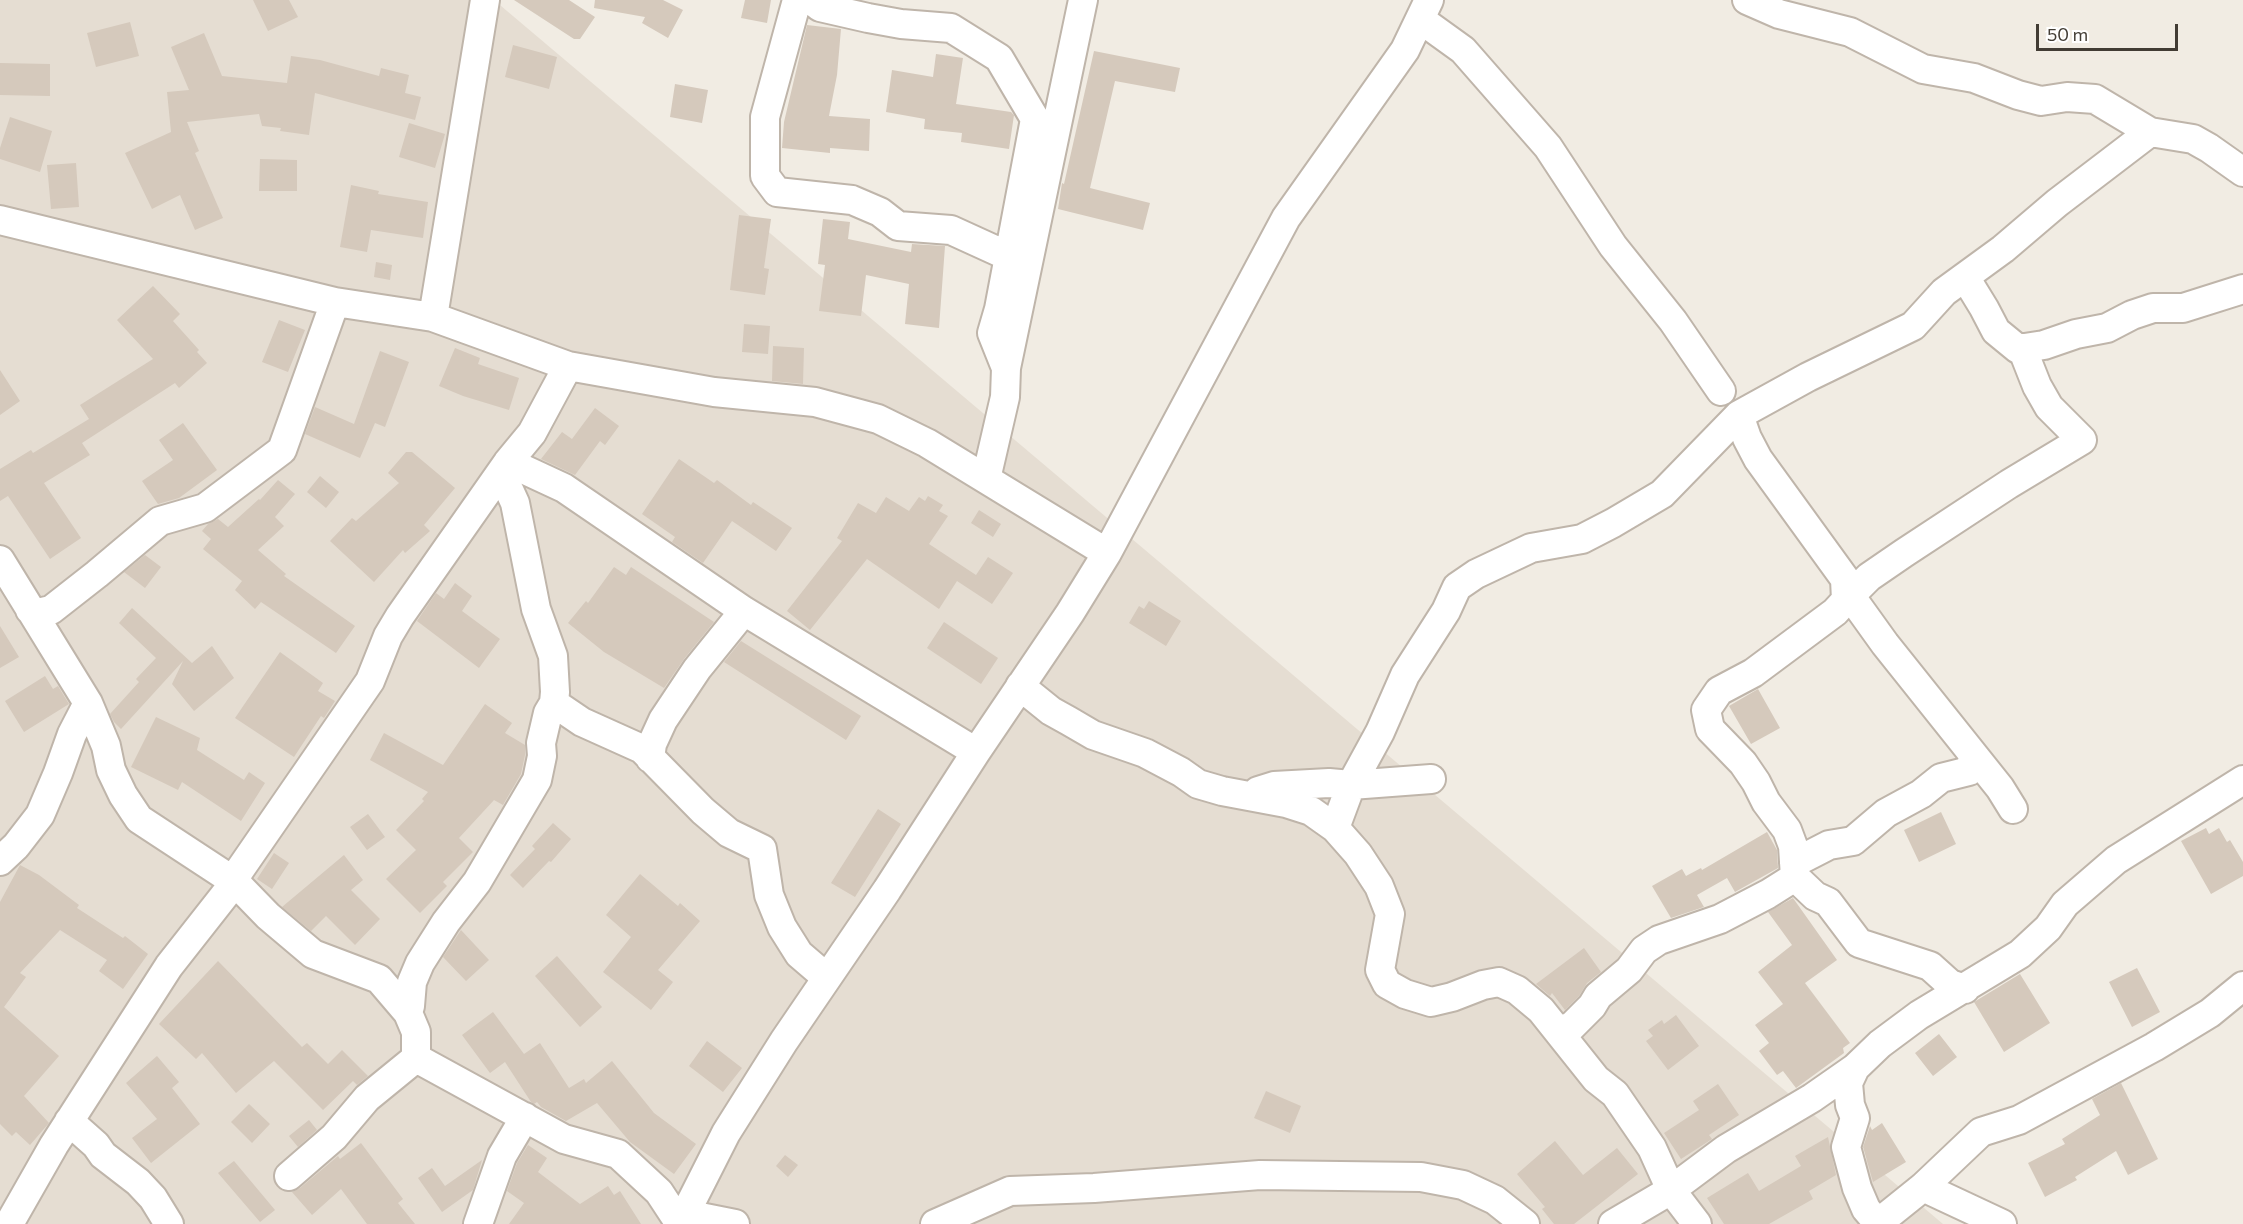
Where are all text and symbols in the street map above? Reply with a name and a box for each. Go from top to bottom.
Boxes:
scale bar [2039,12,2182,50]
text: 50 m [2047,23,2088,45]

